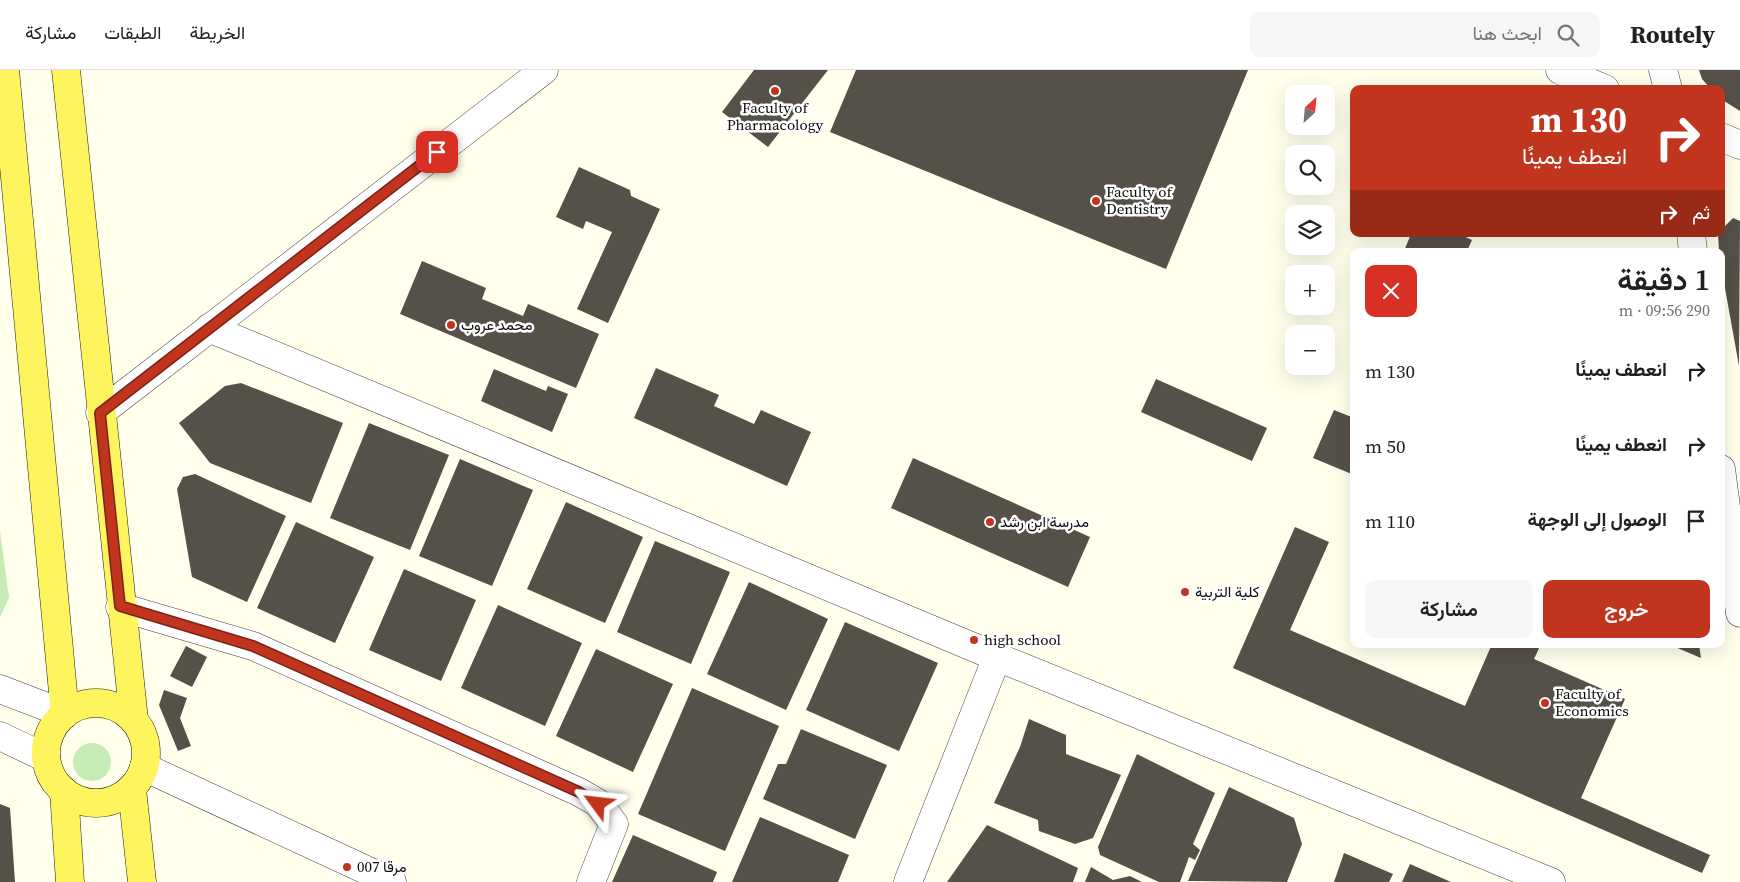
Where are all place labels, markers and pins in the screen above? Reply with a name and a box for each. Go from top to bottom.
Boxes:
marker: Faculty of Pharmacology [769,85,781,97]
place label: Faculty of Pharmacology [727,97,824,135]
pin [416,131,458,173]
place label: Faculty of Dentistry [1106,181,1174,219]
marker: Faculty of Dentistry [1090,195,1102,207]
place label: محمد عروب [461,314,532,335]
marker: محمد عروب [445,319,457,331]
place label: مدرسة ابن رشد [1000,511,1089,532]
marker: مدرسة ابن رشد [984,516,996,528]
place label: كلية التربية [1195,581,1260,602]
marker: كلية التربية [1179,586,1191,598]
place label: high school [984,629,1062,650]
marker: high school [968,634,980,646]
place label: Faculty of Economics [1555,683,1629,721]
marker: Faculty of Economics [1539,697,1551,709]
place label: مرقا 007 [357,856,407,877]
marker: مرقا 007 [341,861,353,873]

